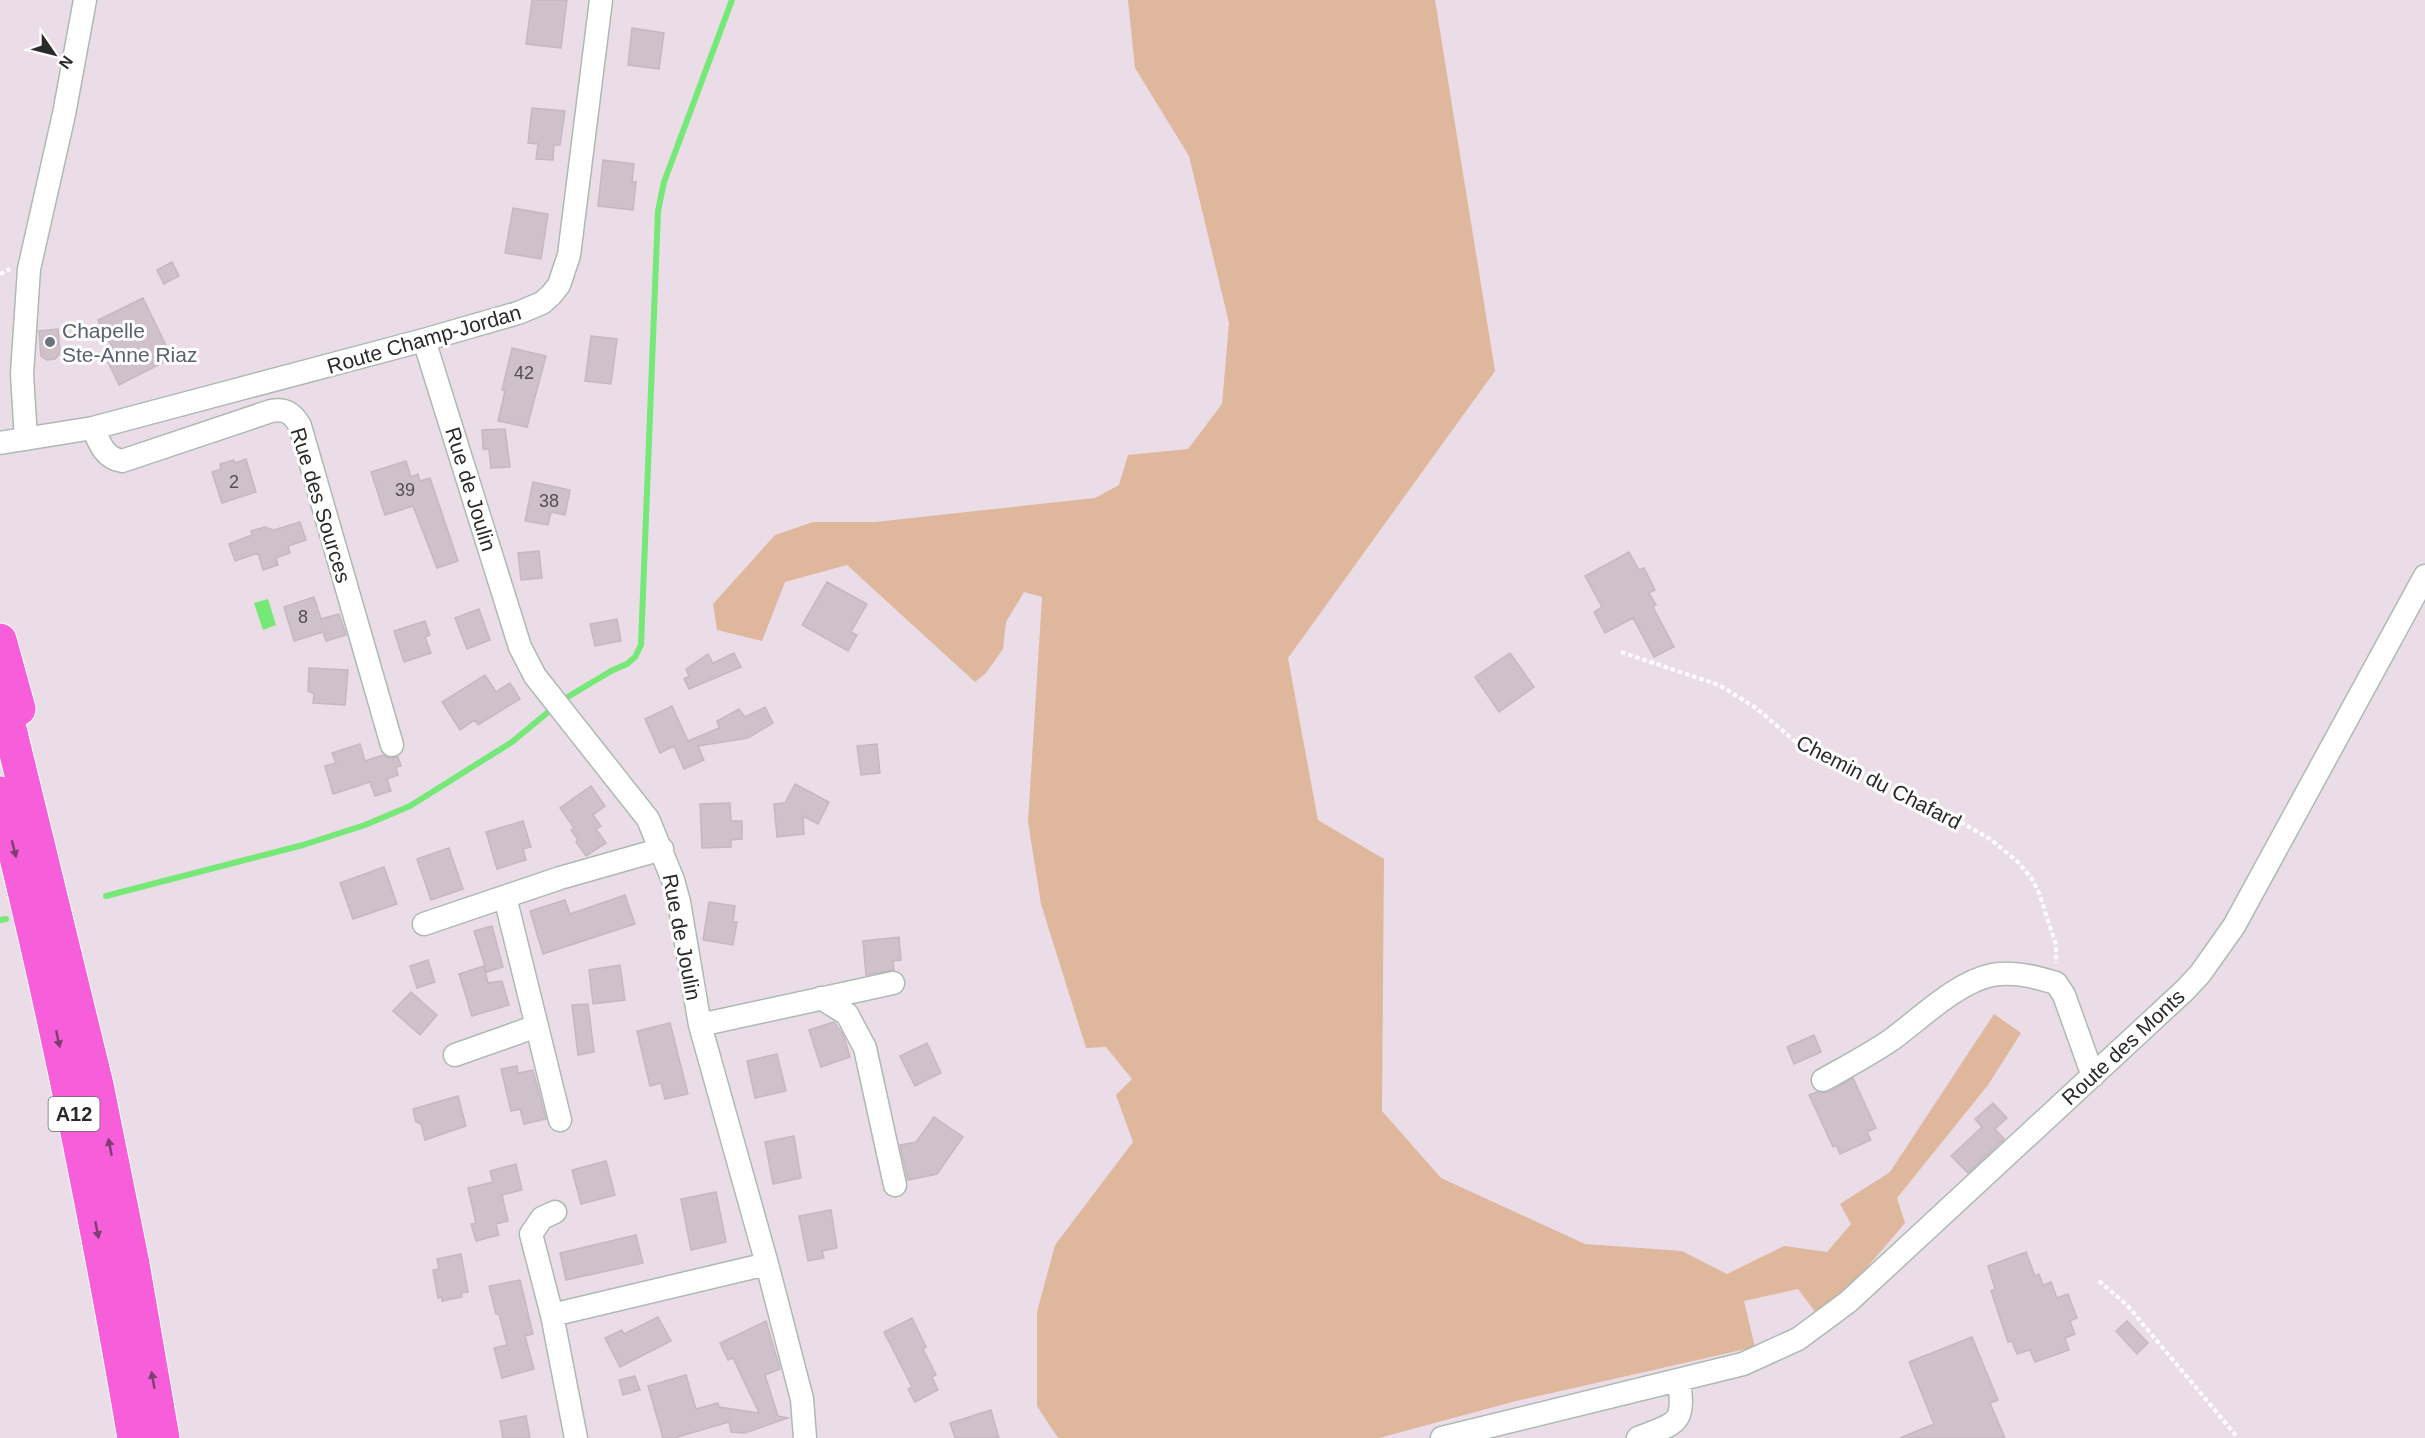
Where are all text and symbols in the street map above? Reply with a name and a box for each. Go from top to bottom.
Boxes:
north arrow [24,24,84,84]
text: N [56,53,76,72]
street label: Route Champ-Jordan [324,300,524,378]
place label: Chapelle Ste-Anne Riaz [62,319,197,366]
marker: Chapelle Ste-Anne Riaz [43,335,57,349]
house number: 42 [514,363,534,383]
street label: Rue de Joulin [441,424,501,554]
street label: Rue des Sources [286,425,356,585]
house number: 2 [229,472,239,492]
house number: 39 [395,480,415,500]
house number: 38 [539,491,559,511]
house number: 8 [298,607,308,627]
street label: Chemin du Chafard [1793,730,1965,834]
one-way arrow [10,840,20,859]
street label: Rue de Joulin [658,872,706,1002]
street label: Route des Monts [2057,984,2189,1110]
one-way arrow [54,1030,63,1049]
road number: A12 [48,1097,100,1131]
one-way arrow [105,1138,114,1157]
one-way arrow [93,1221,102,1240]
one-way arrow [148,1371,157,1390]

